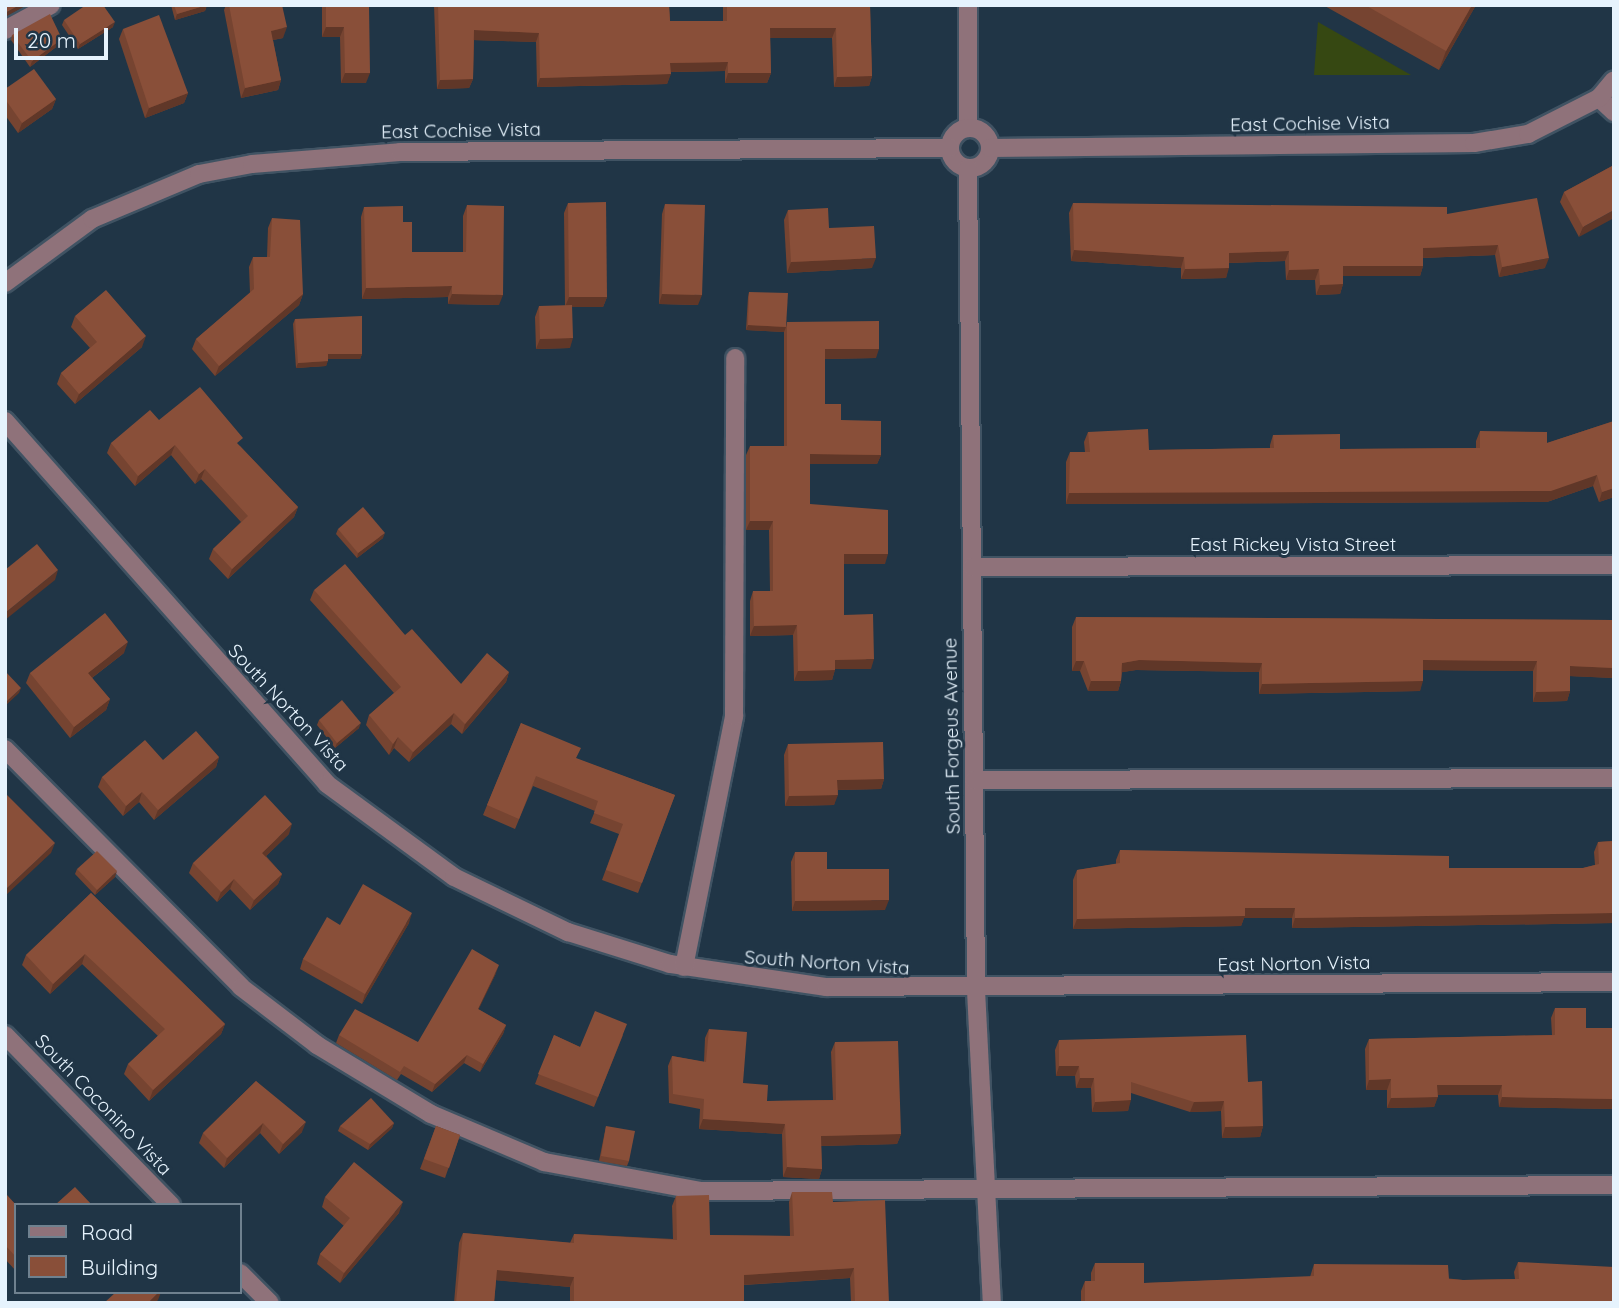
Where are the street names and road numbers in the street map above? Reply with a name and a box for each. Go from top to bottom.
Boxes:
street label: East Cochise Vista [1230,111,1390,137]
street label: East Cochise Vista [381,118,541,144]
street label: East Rickey Vista Street [1190,534,1396,556]
street label: South Forgeus Avenue [939,638,965,834]
street label: South Norton Vista [223,640,353,776]
street label: South Norton Vista [744,946,910,980]
street label: East Norton Vista [1217,951,1371,977]
street label: South Coconino Vista [30,1030,176,1180]

